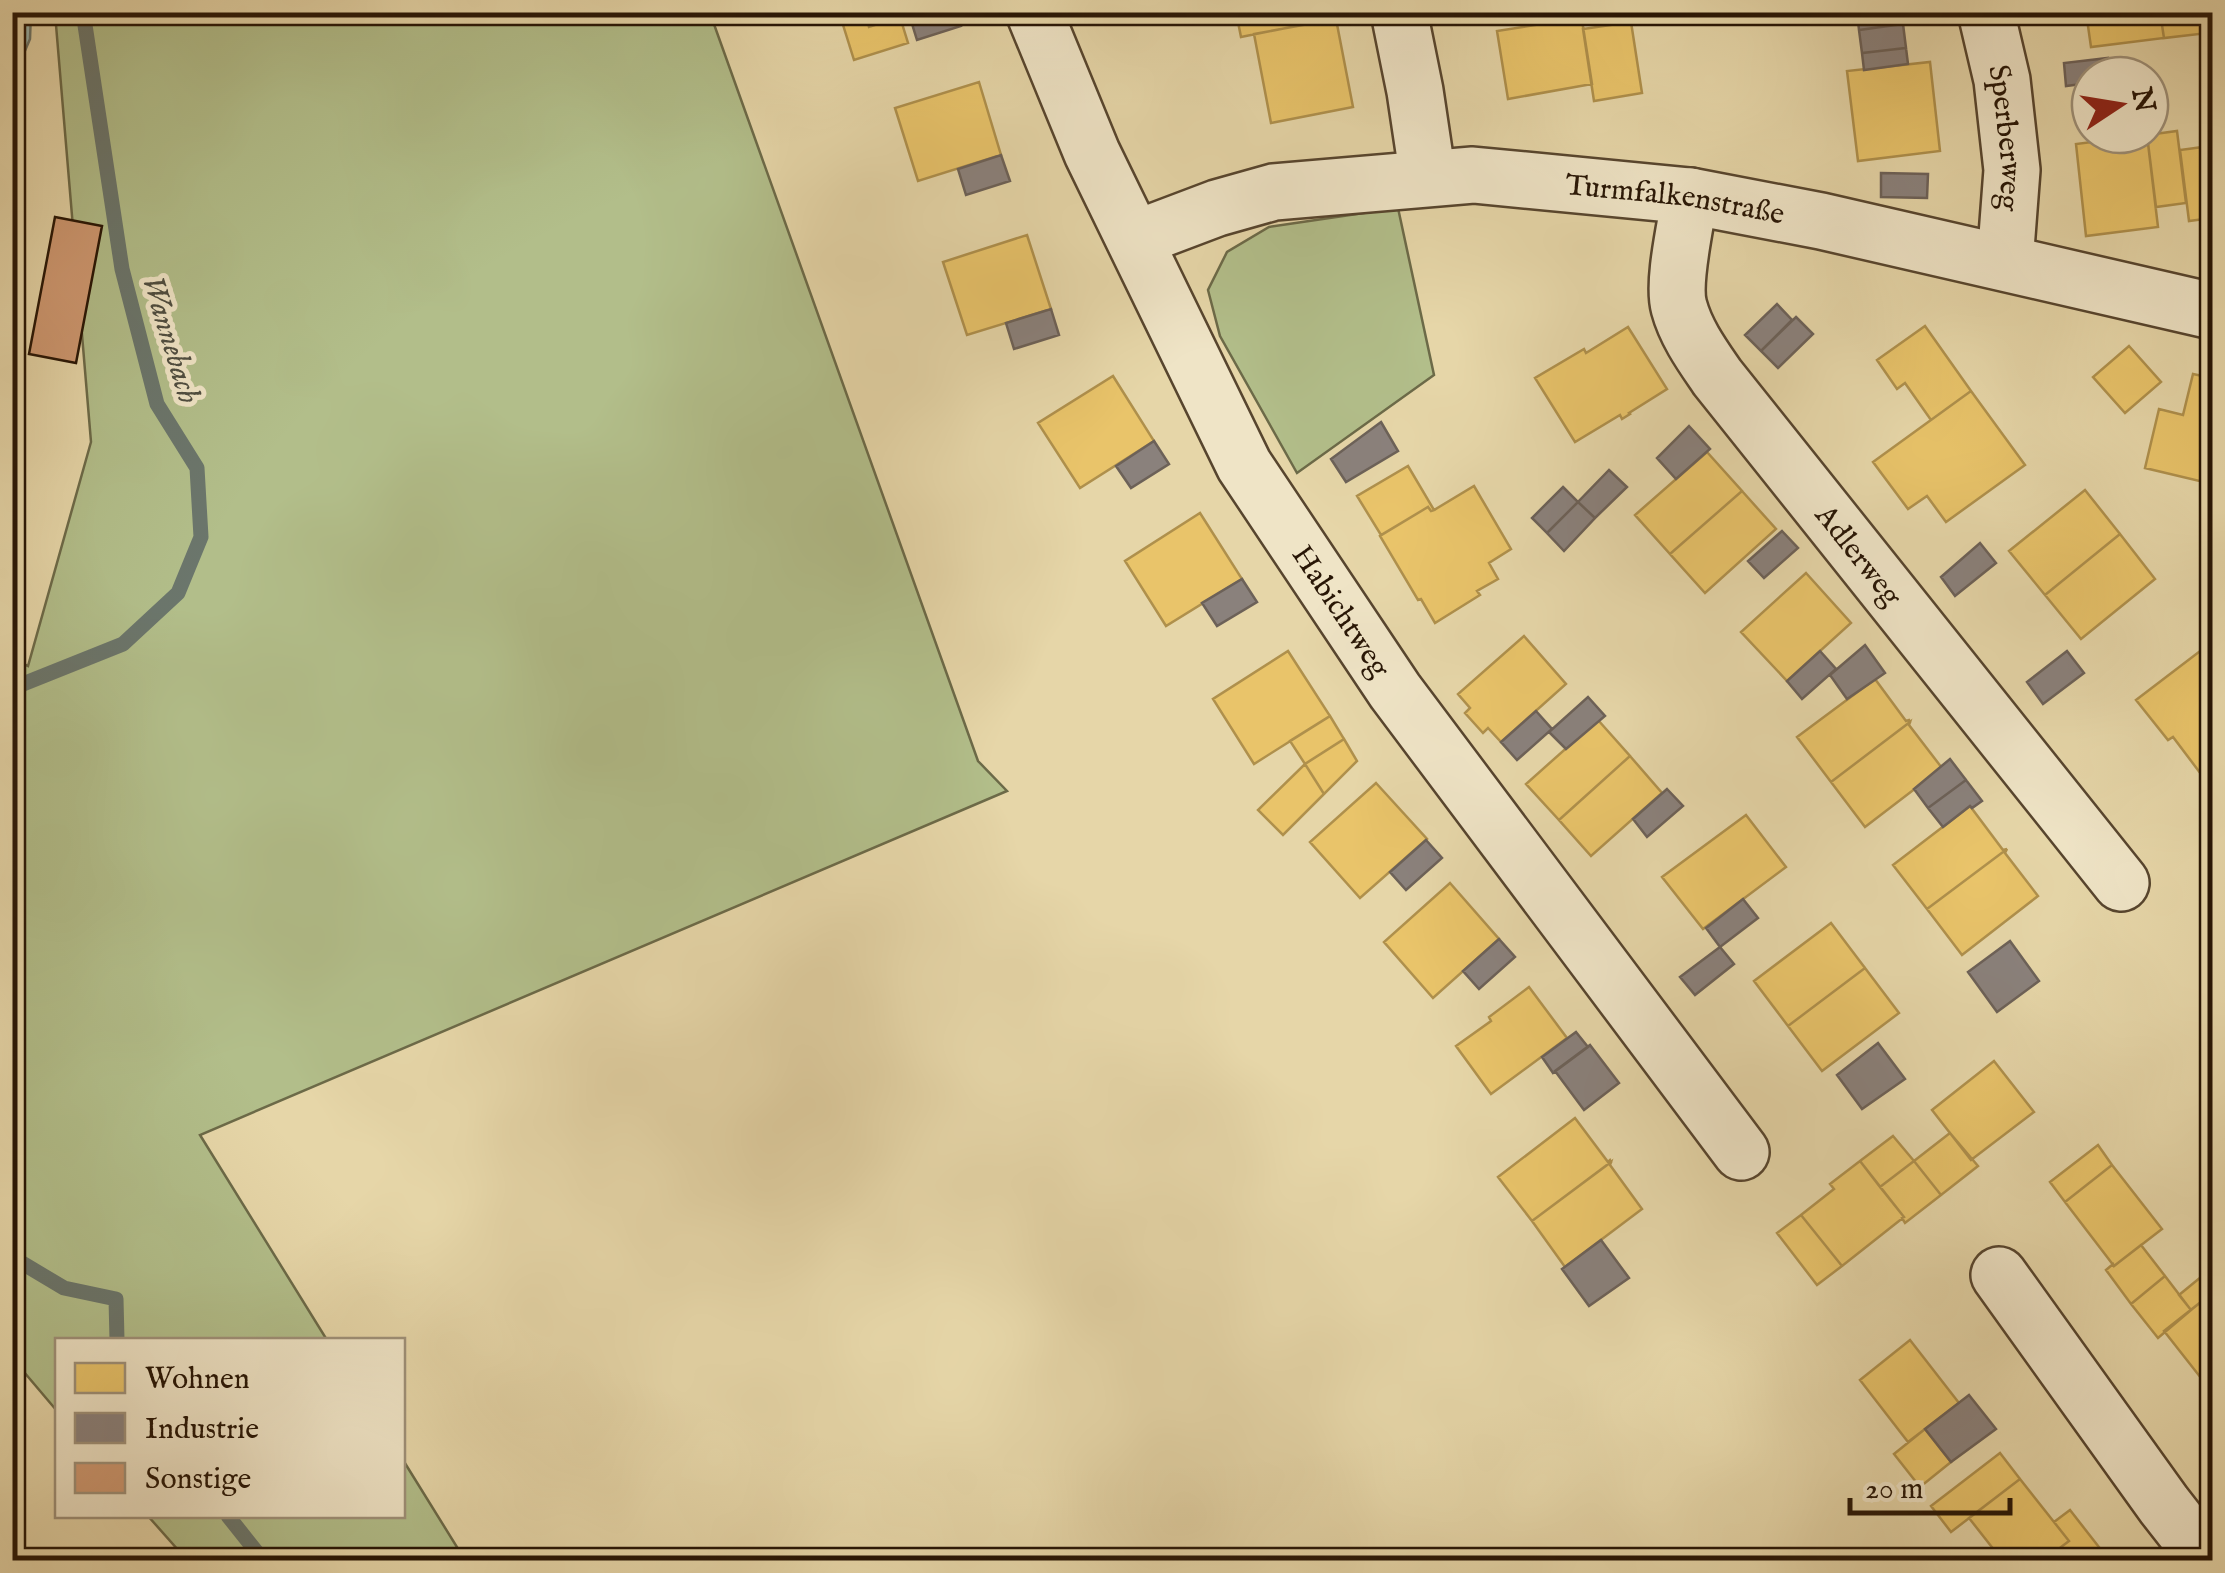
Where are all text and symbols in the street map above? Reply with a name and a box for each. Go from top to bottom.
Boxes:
north arrow [2070,55,2170,155]
street label: Sperberweg [1978,61,2030,213]
text: N [2122,84,2162,116]
street label: Turmfalkenstraße [1564,167,1787,235]
water label: Wannebach [131,271,208,409]
street label: Adlerweg [1805,497,1910,615]
street label: Habichtweg [1282,539,1398,686]
legend [55,1338,405,1518]
text: Wohnen [145,1361,250,1399]
text: Industrie [145,1411,259,1449]
scale bar [1850,1453,2010,1515]
text: Sonstige [145,1461,251,1499]
text: 20 m [1865,1471,1924,1509]

